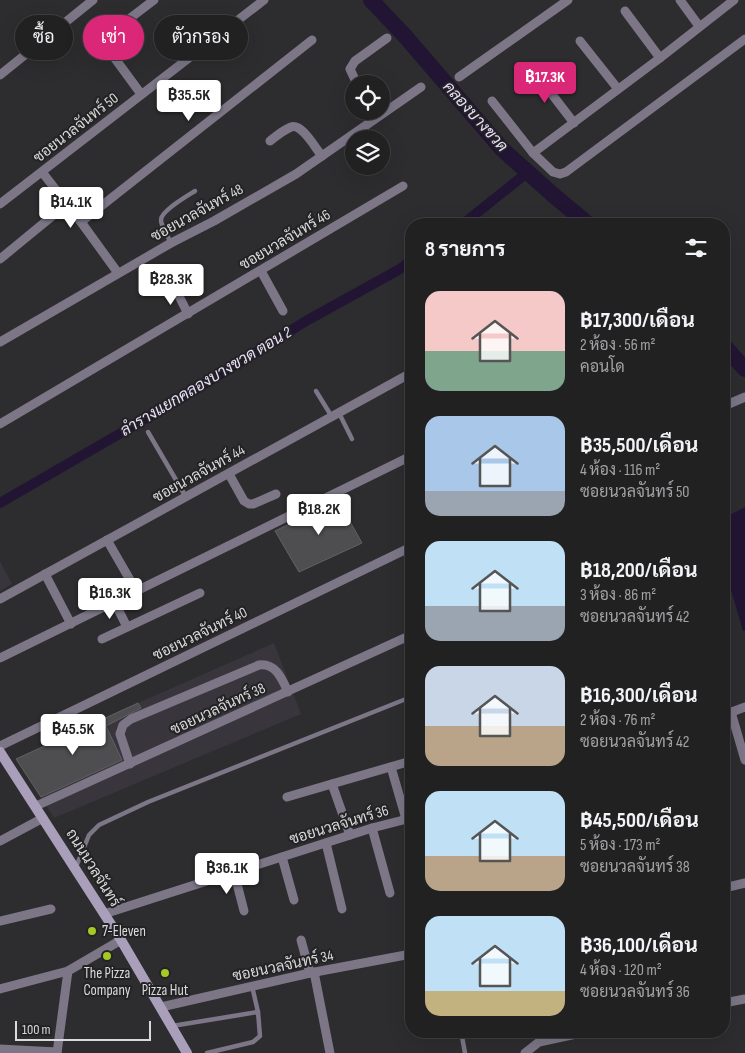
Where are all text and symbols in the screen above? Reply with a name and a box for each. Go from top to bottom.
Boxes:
chip: ซื้อ [15,15,73,60]
chip: เช่า [83,15,144,60]
chip: ตัวกรอง [154,15,248,60]
pin: ฿17.3K [504,62,586,104]
text: ฿17.3K [525,68,565,87]
map controls [345,75,390,175]
button: locate [345,75,390,120]
water label: คลองบางขวด [438,78,512,156]
pin: ฿35.5K [148,80,230,122]
text: ฿35.5K [168,86,210,105]
street label: ซอยนวลจันทร์ 50 [29,88,122,167]
button: layers [345,130,390,175]
street label: ซอยนวลจันทร์ 48 [147,179,247,246]
pin: ฿14.1K [30,186,112,229]
text: ฿14.1K [50,193,92,212]
street label: ซอยนวลจันทร์ 46 [236,205,334,275]
icon: filters [682,234,710,262]
text: 8 รายการ [425,237,505,262]
pin: ฿28.3K [130,264,212,306]
text: ฿28.3K [150,270,192,289]
text: ฿17,300/เดือน [580,308,695,333]
icon: home [465,311,525,371]
water label: ลำรางแยกคลองบางขวด ตอน 2 [116,322,296,441]
text: 2 ห้อง · 56 m² [580,336,655,355]
text: คอนโด [580,358,625,377]
text: ฿35,500/เดือน [580,433,698,458]
icon: home [465,436,525,496]
street label: ซอยนวลจันทร์ 44 [149,440,248,507]
text: 4 ห้อง · 116 m² [580,461,660,480]
text: ซอยนวลจันทร์ 50 [580,483,690,502]
pin: ฿18.2K [278,494,360,536]
text: ฿18.2K [298,500,340,519]
text: ฿18,200/เดือน [580,558,698,583]
icon: home [465,561,525,621]
pin: ฿16.3K [69,578,151,620]
text: ฿16.3K [89,584,131,603]
text: 3 ห้อง · 86 m² [580,586,656,605]
street label: ซอยนวลจันทร์ 40 [149,602,250,665]
text: ซอยนวลจันทร์ 42 [580,608,689,627]
street label: ซอยนวลจันทร์ 38 [167,678,269,739]
text: ฿16,300/เดือน [580,683,698,708]
icon: home [465,686,525,746]
text: 2 ห้อง · 76 m² [580,711,655,730]
pin: ฿45.5K [32,714,114,756]
text: ฿45.5K [52,720,94,739]
text: ซอยนวลจันทร์ 42 [580,733,689,752]
street label: ซอยนวลจันทร์ 36 [287,800,391,849]
text: ฿45,500/เดือน [580,808,699,833]
icon: home [465,811,525,871]
street label: ถนนนวลจันทร์ [61,825,125,911]
text: 5 ห้อง · 173 m² [580,836,661,855]
pin: ฿36.1K [186,852,268,895]
text: ซอยนวลจันทร์ 38 [580,858,690,877]
text: ฿36.1K [206,859,248,878]
place label: 7-Eleven [102,922,146,941]
marker: 7-Eleven [86,925,98,937]
text: ฿36,100/เดือน [580,933,698,958]
icon: home [465,936,525,996]
street label: ซอยนวลจันทร์ 34 [231,945,335,986]
marker: The Pizza Company [101,950,113,962]
text: 4 ห้อง · 120 m² [580,961,662,980]
place label: The Pizza Company [83,964,131,1000]
marker: Pizza Hut [159,967,171,979]
place label: Pizza Hut [142,981,189,1000]
text: ซอยนวลจันทร์ 36 [580,983,690,1002]
scale bar [15,1018,151,1041]
text: 100 m [22,1021,51,1038]

